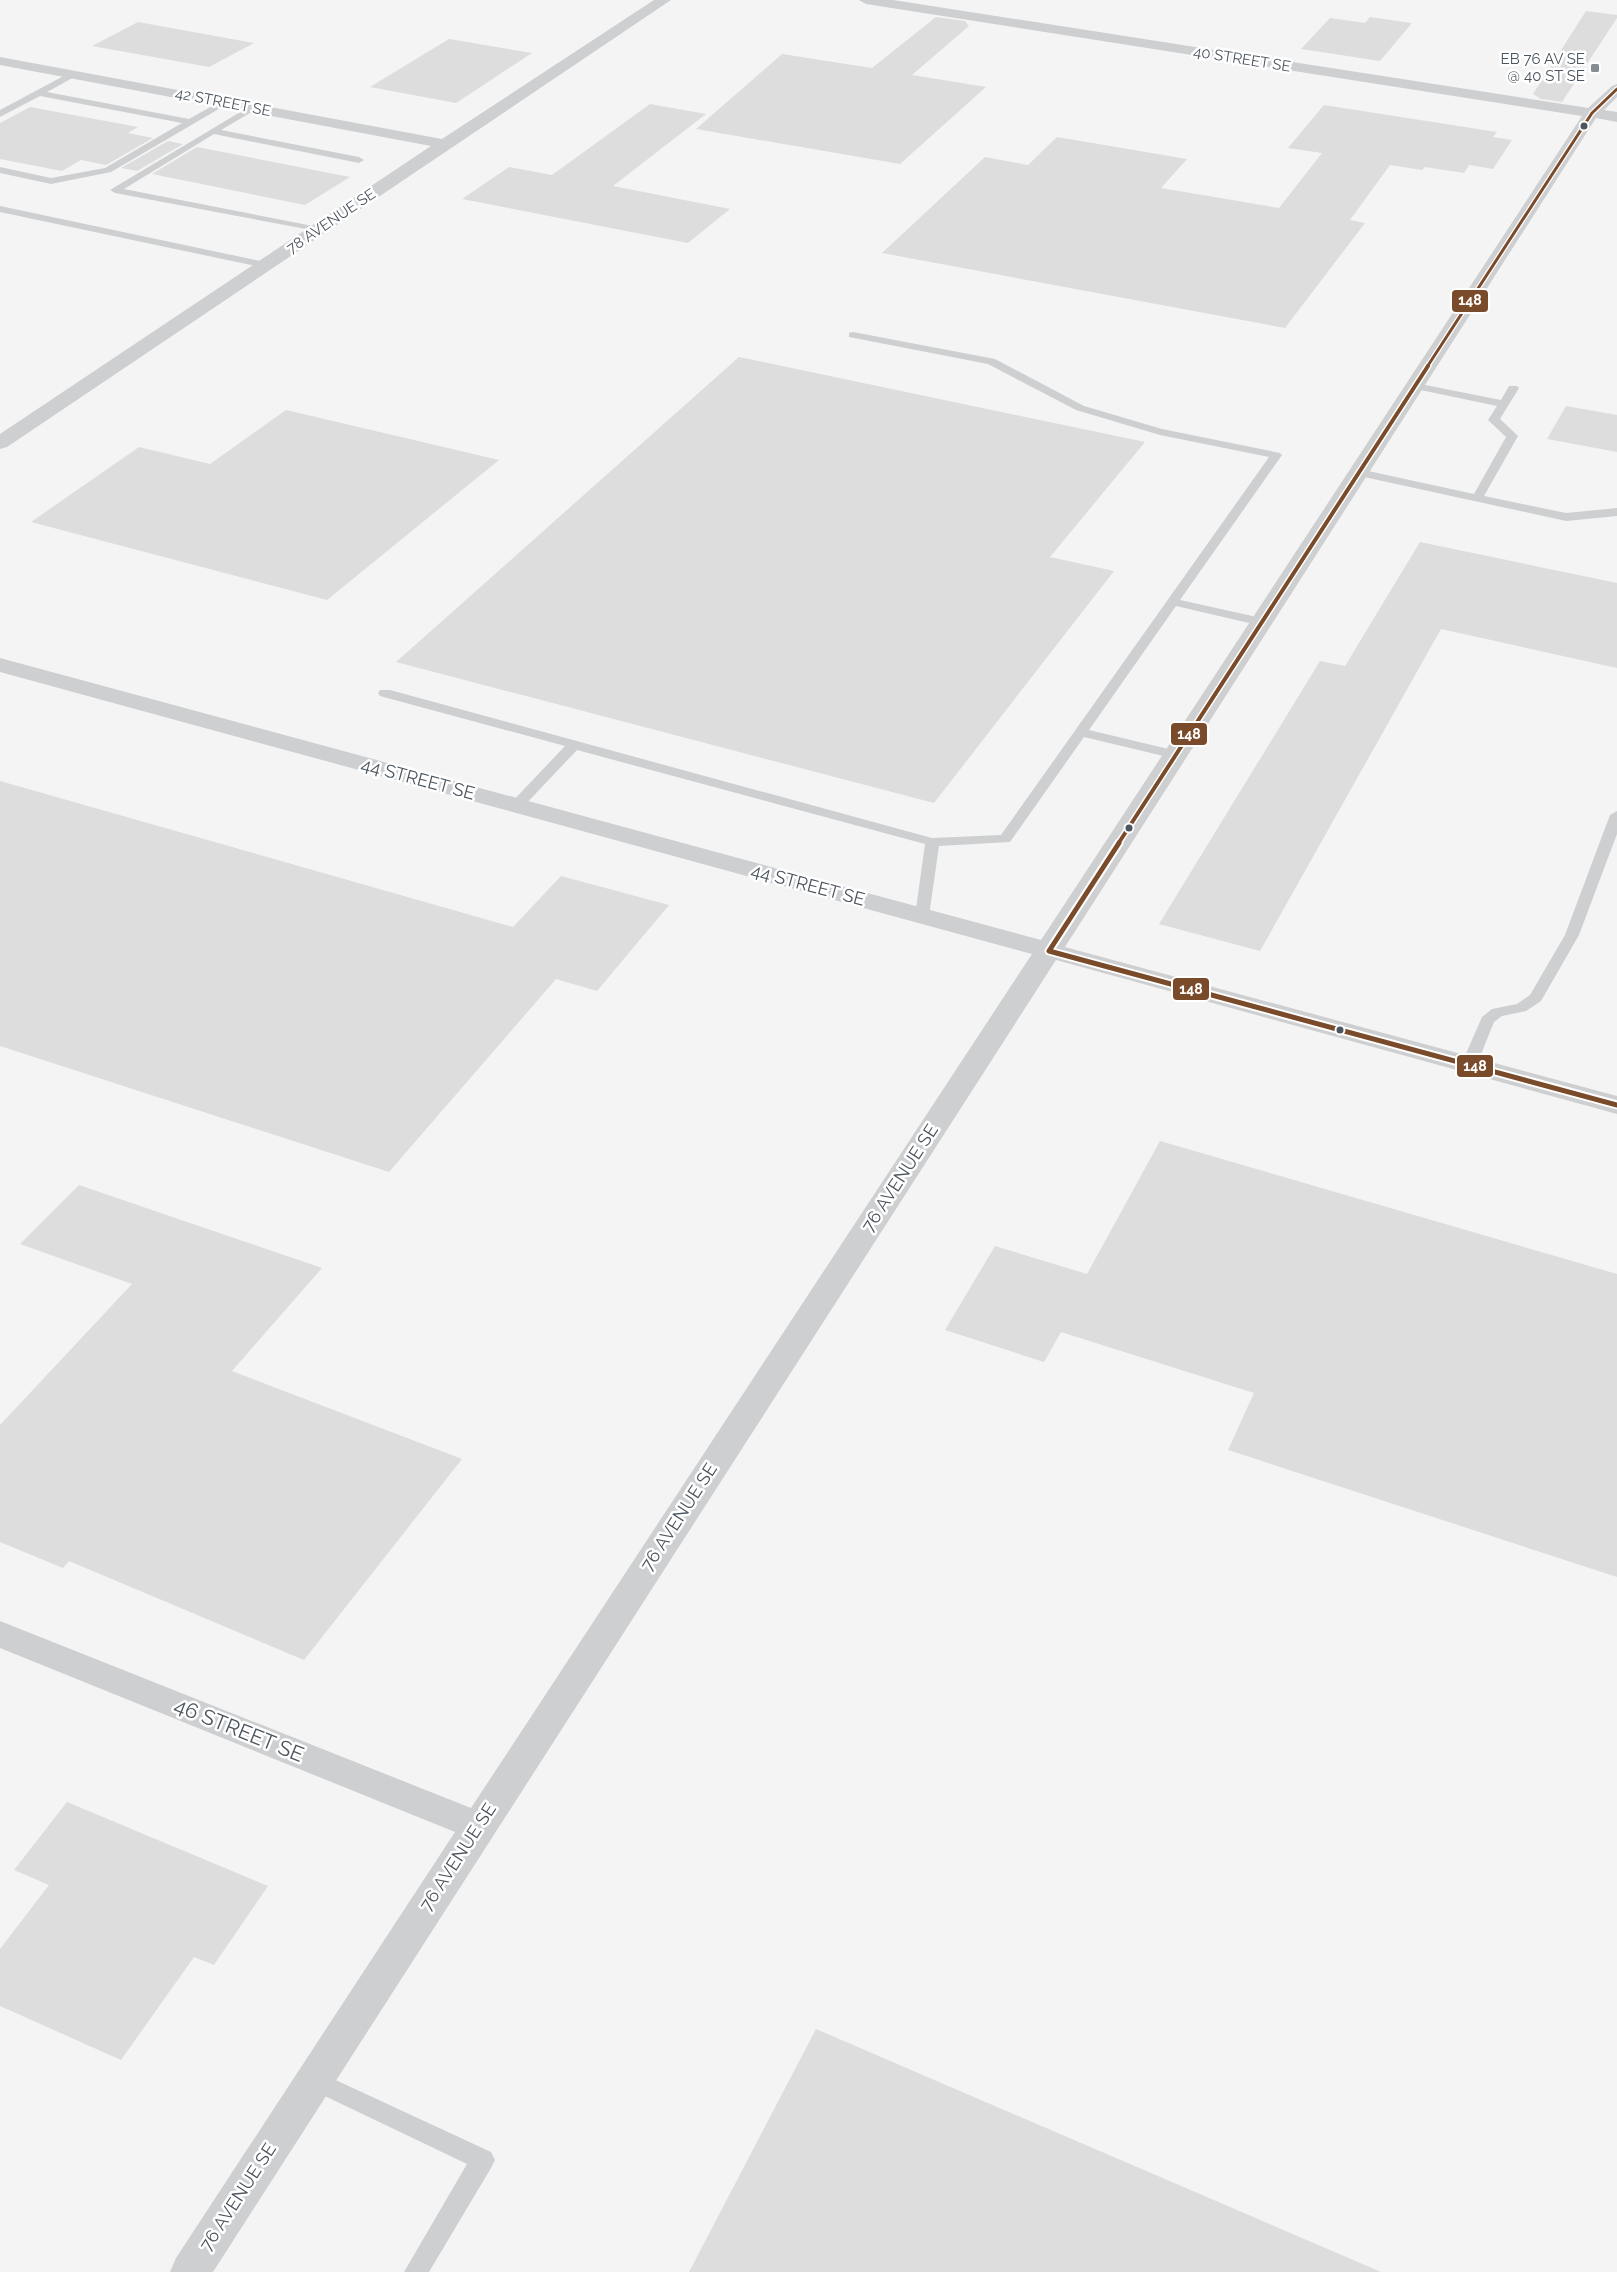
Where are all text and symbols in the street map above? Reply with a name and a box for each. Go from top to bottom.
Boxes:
street label: 40 STREET SE [1192,42,1292,76]
place label: EB 76 AV SE @ 40 ST SE [1501,50,1585,85]
marker: EB 76 AV SE @ 40 ST SE [1589,62,1601,74]
street label: 42 STREET SE [174,84,272,120]
unlabelled marker [1579,121,1589,131]
street label: 78 AVENUE SE [283,185,379,257]
line badge: 148 [1451,289,1489,313]
text: 148 [1458,292,1482,308]
line badge: 148 [1170,722,1208,746]
text: 148 [1177,726,1201,742]
street label: 44 STREET SE [359,753,477,804]
unlabelled marker [1124,823,1134,833]
street label: 44 STREET SE [749,859,867,910]
line badge: 148 [1172,977,1210,1001]
text: 148 [1179,981,1203,997]
unlabelled marker [1335,1025,1345,1035]
line badge: 148 [1456,1054,1494,1078]
text: 148 [1463,1058,1487,1074]
street label: 76 AVENUE SE [857,1120,942,1235]
street label: 76 AVENUE SE [636,1459,721,1574]
street label: 46 STREET SE [171,1692,308,1767]
street label: 76 AVENUE SE [415,1799,500,1914]
street label: 76 AVENUE SE [195,2139,280,2254]

